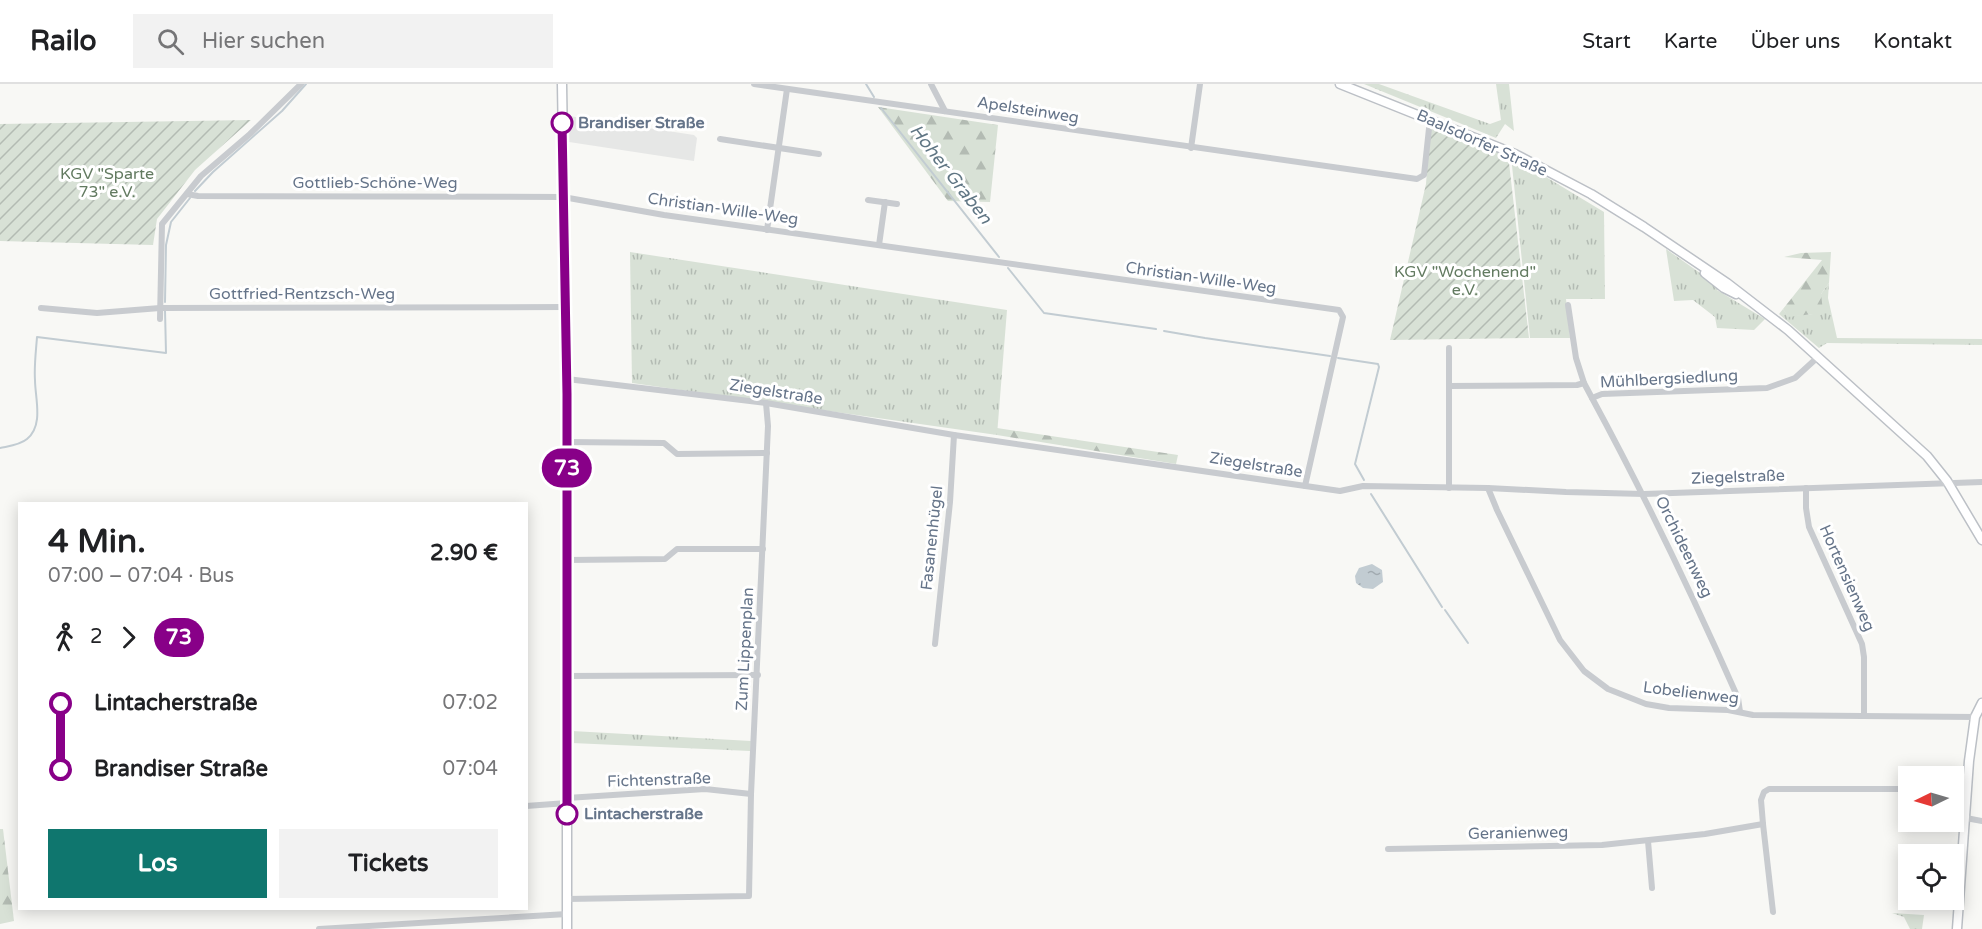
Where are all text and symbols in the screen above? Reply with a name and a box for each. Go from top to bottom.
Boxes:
search box [133,14,553,68]
text: Railo [30,24,97,58]
icon: search [154,25,187,58]
text: Hier suchen [202,28,325,54]
text: Start [1582,29,1631,54]
text: Karte [1664,29,1717,54]
text: Über uns [1750,29,1840,54]
text: Kontakt [1873,29,1952,54]
street label: Apelsteinweg [976,92,1080,128]
street label: Baalsdorfer Straße [1413,105,1551,181]
marker: Brandiser Straße [551,112,573,134]
place label: Brandiser Straße [578,113,704,133]
water label: Hoher Graben [905,120,997,229]
park label: KGV "Sparte 73" e.V. [60,164,154,202]
street label: Gottlieb-Schöne-Weg [292,173,458,193]
street label: Christian-Wille-Weg [646,189,800,229]
street label: Christian-Wille-Weg [1124,258,1278,298]
park label: KGV "Wochenend" e.V. [1394,262,1536,300]
street label: Gottfried-Rentzsch-Weg [209,284,395,304]
street label: Mühlbergsiedlung [1599,365,1739,393]
street label: Ziegelstraße [728,375,824,409]
line badge: 73 [540,448,594,488]
street label: Ziegelstraße [1208,448,1304,482]
text: 73 [554,456,580,481]
street label: Ziegelstraße [1691,465,1785,489]
street label: Fasanenhügel [917,485,947,591]
street label: Orchideenweg [1651,493,1717,601]
text: 4 Min. [48,522,146,561]
street label: Hortensienweg [1815,522,1879,634]
text: 2.90 € [430,540,498,566]
text: 07:00 – 07:04 · Bus [48,564,234,588]
street label: Zum Lippenplan [732,587,758,711]
icon: walk [48,621,81,654]
icon: forward [112,621,145,654]
text: 2 [90,625,103,649]
text: 73 [166,625,192,650]
street label: Lobelienweg [1642,677,1740,709]
text: Lintacherstraße [94,690,258,716]
text: 07:02 [443,691,498,715]
text: Brandiser Straße [94,756,268,782]
text: 07:04 [443,757,498,781]
north arrow [1898,766,1964,832]
map controls [1898,766,1964,910]
street label: Fichtenstraße [607,768,711,792]
marker: Lintacherstraße [556,803,578,825]
place label: Lintacherstraße [584,804,703,824]
street label: Geranienweg [1468,822,1568,844]
button: Los [48,829,267,898]
button: Tickets [279,829,498,898]
button: locate [1898,844,1964,910]

